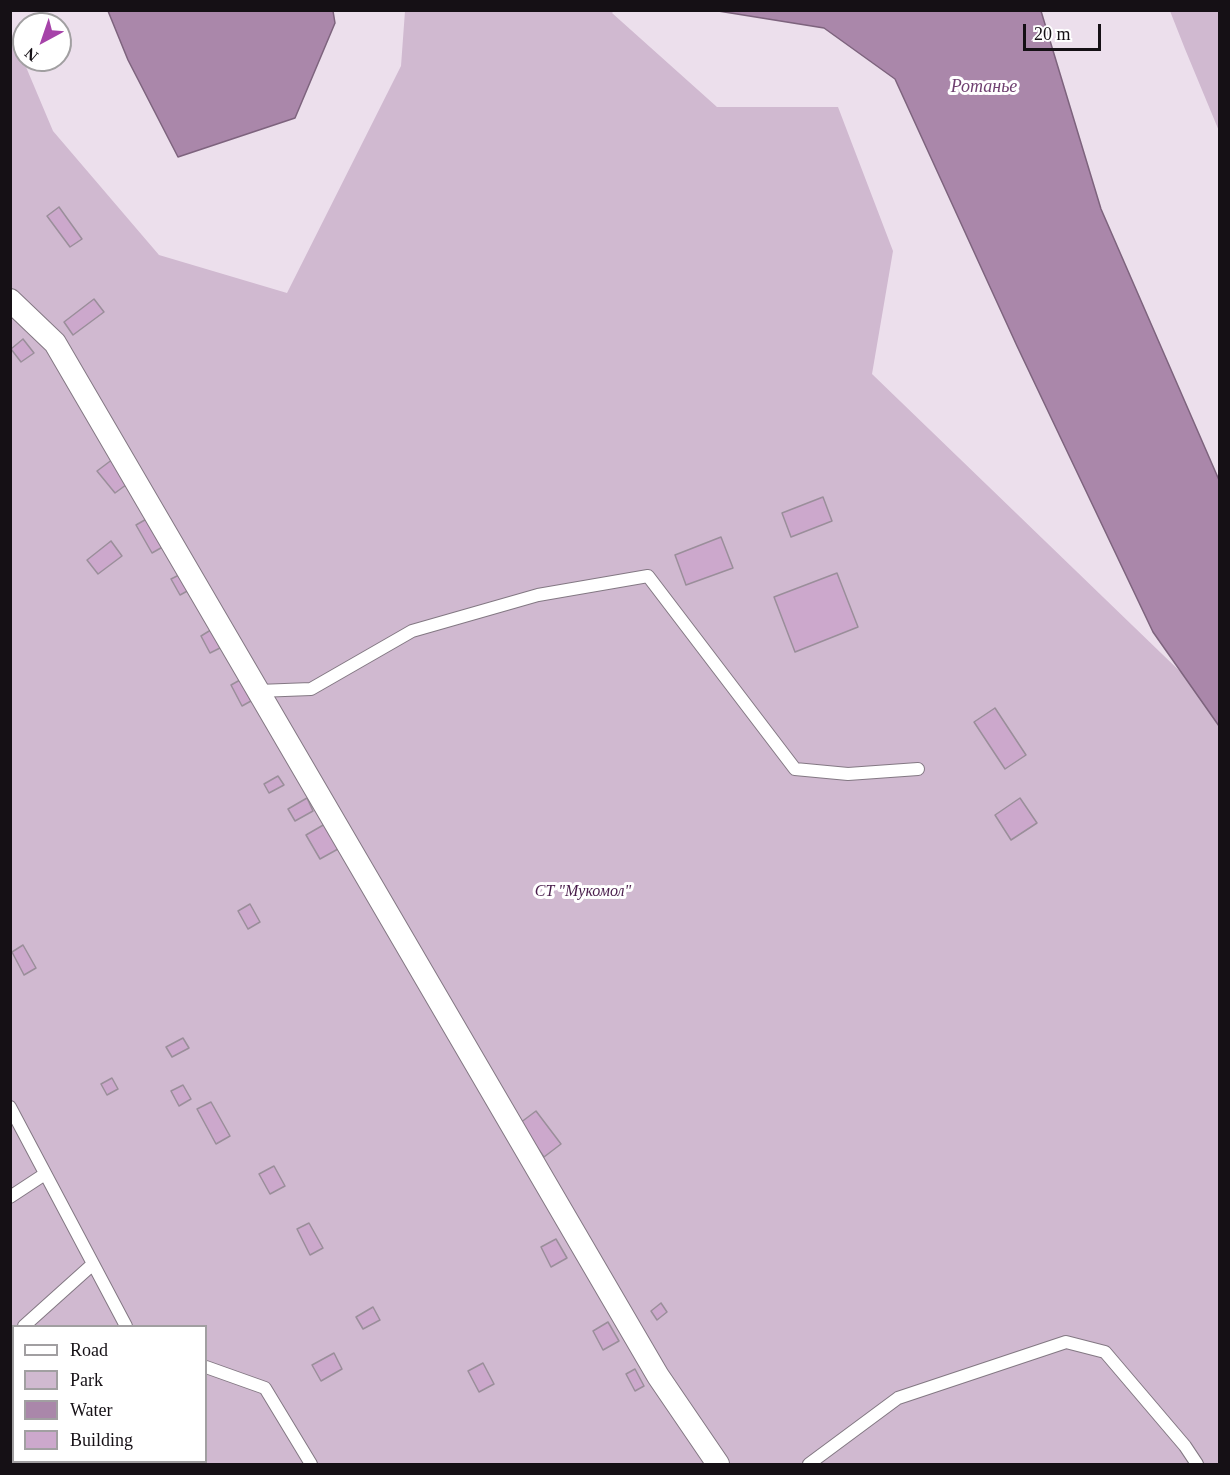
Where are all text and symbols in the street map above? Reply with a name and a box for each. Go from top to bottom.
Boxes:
north arrow [12,12,72,72]
scale bar [1026,12,1104,50]
text: 20 m [1034,24,1071,44]
text: N [22,44,41,65]
water label: Ротанье [951,76,1017,98]
park label: СТ "Мукомол" [535,882,631,902]
legend [12,1325,207,1463]
text: Road [70,1340,108,1360]
text: Park [70,1370,103,1390]
text: Water [70,1400,113,1420]
text: Building [70,1430,133,1450]

